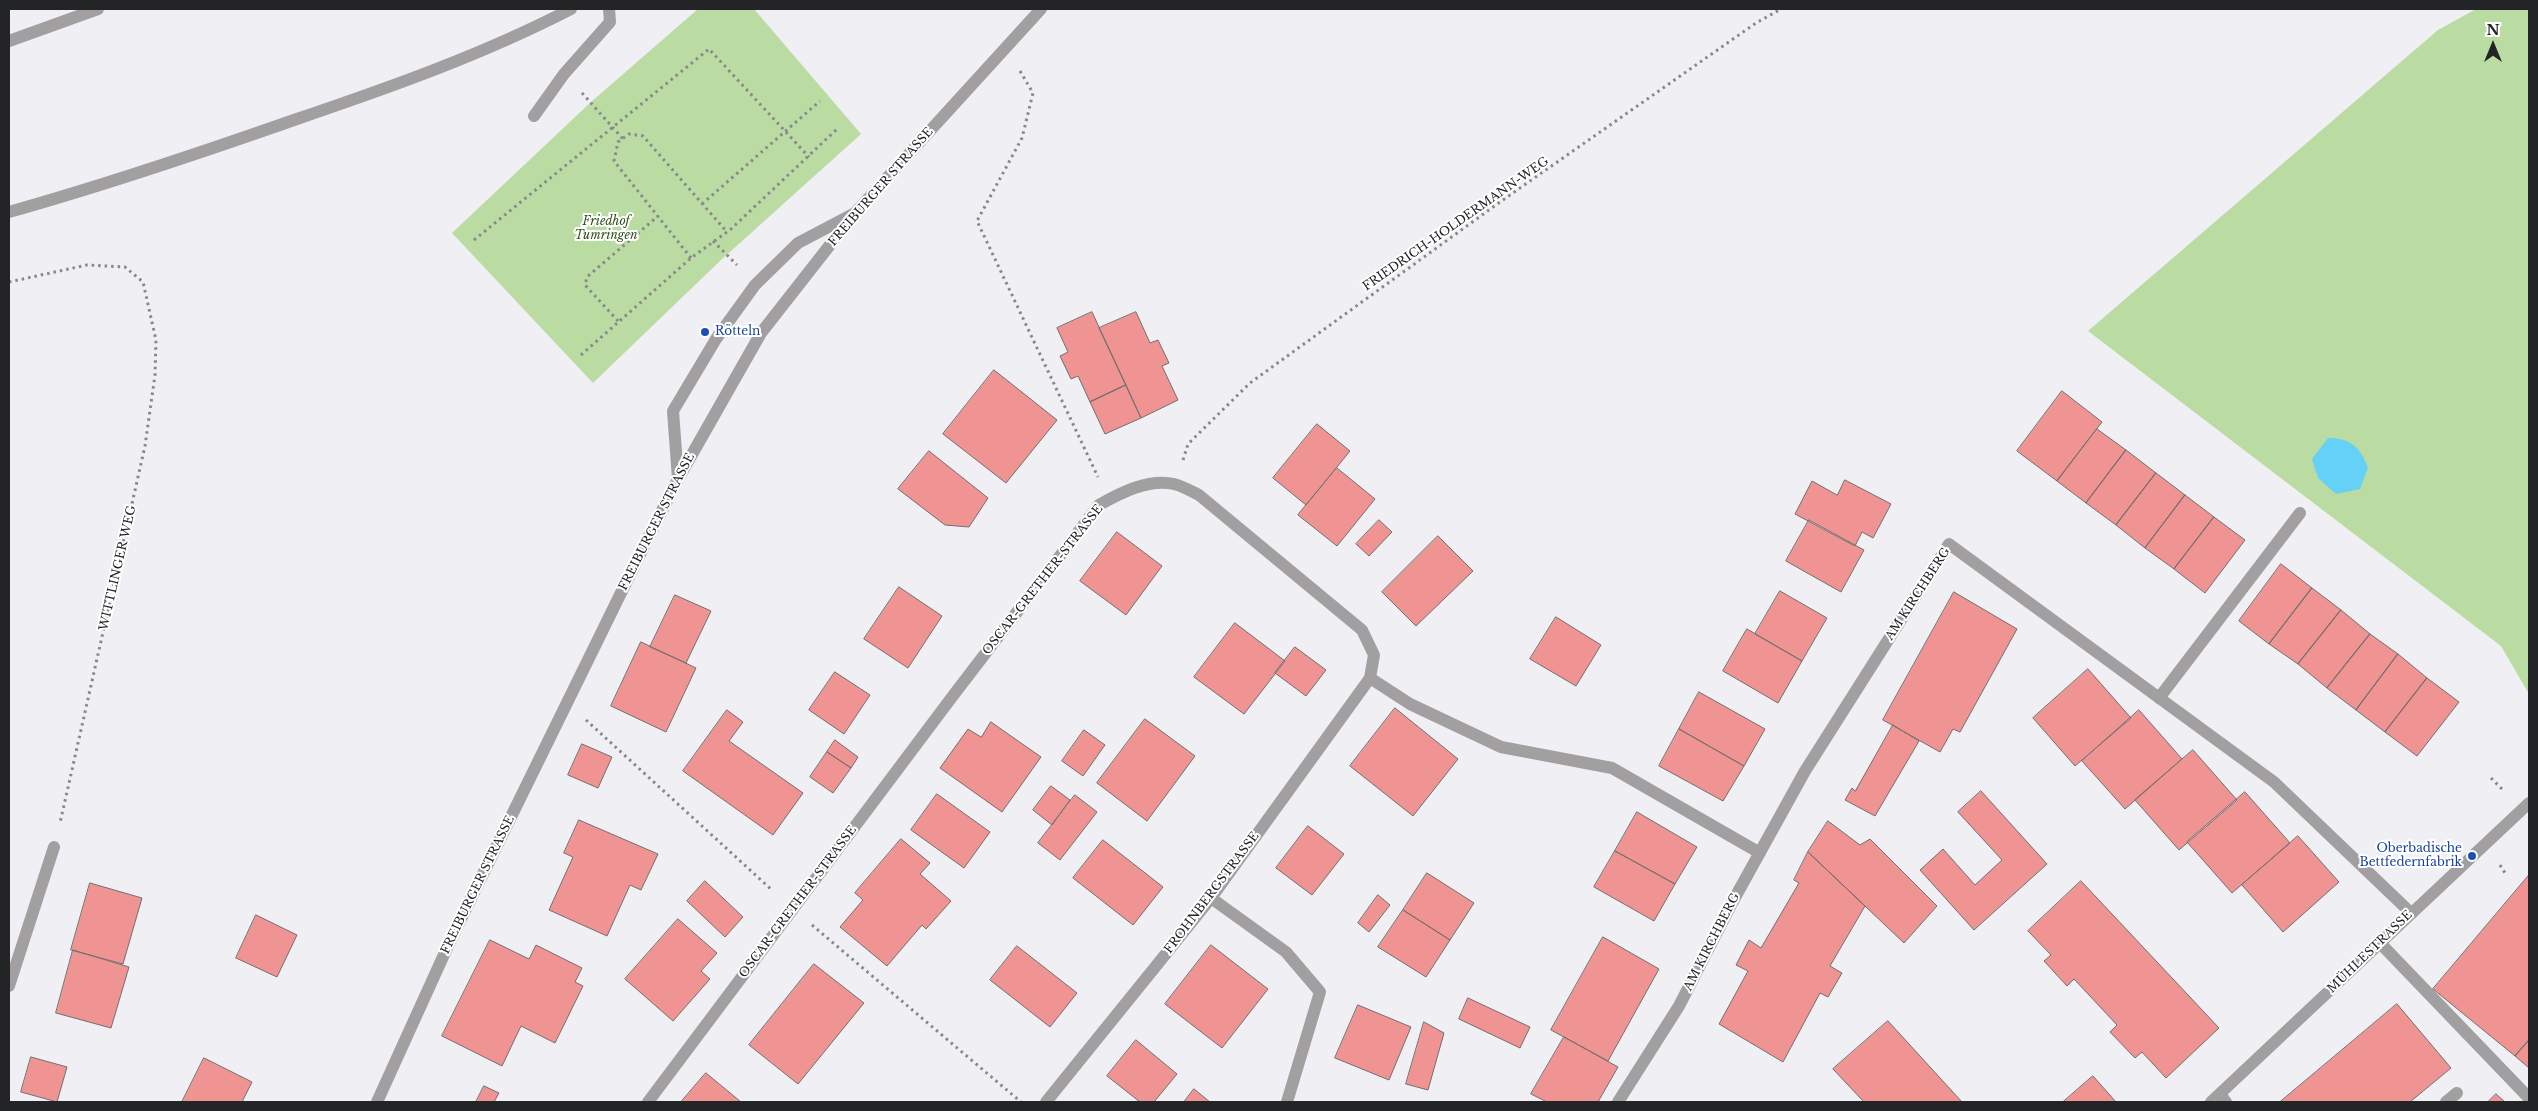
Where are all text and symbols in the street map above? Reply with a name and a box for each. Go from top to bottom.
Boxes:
north arrow [2468,20,2518,70]
text: N [2486,21,2500,39]
street label: FREIBURGER STRASSE [826,125,936,249]
street label: FRIEDRICH-HOLDERMANN-WEG [1360,154,1552,294]
park label: Friedhof Tumringen [575,215,637,243]
place label: Rötteln [715,325,760,339]
marker: Rötteln [699,326,711,338]
street label: FREIBURGER STRASSE [616,451,698,593]
street label: OSCAR-GRETHER-STRASSE [980,502,1106,658]
street label: WITTLINGER WEG [97,504,139,632]
street label: AM KIRCHBERG [1883,545,1953,643]
street label: FREIBURGER STRASSE [438,813,518,957]
street label: OSCAR-GRETHER-STRASSE [736,823,860,981]
street label: FROHNBERGSTRASSE [1162,829,1262,957]
place label: Oberbadische Bettfedernfabrik [2360,842,2462,870]
marker: Oberbadische Bettfedernfabrik [2466,850,2478,862]
street label: AM KIRCHBERG [1681,891,1743,993]
street label: MÜHLESTRASSE [2325,908,2415,996]

